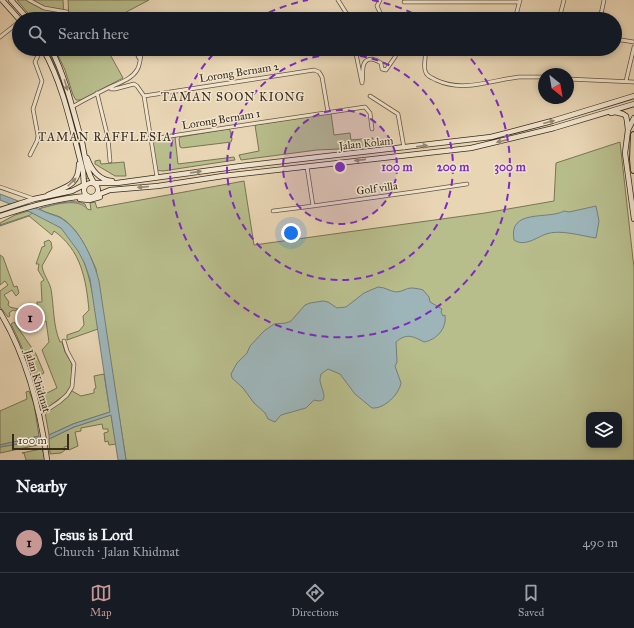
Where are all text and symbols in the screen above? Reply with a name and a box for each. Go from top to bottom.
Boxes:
search box [12,12,622,56]
icon: search [26,23,48,45]
text: Search here [58,25,129,43]
street label: Lorong Bernam 2 [198,60,280,85]
north arrow [538,68,574,104]
one-way arrow [63,79,69,91]
district label: TAMAN SOON KIONG [161,90,305,104]
street label: Lorong Bernam 1 [181,107,261,132]
one-way arrow [544,119,556,125]
district label: TAMAN RAFFLESIA [38,130,172,144]
street label: Jalan Kolam [337,134,395,154]
one-way arrow [496,139,508,145]
one-way arrow [416,143,428,149]
one-way arrow [354,157,366,164]
centre of rings [333,160,347,174]
text: 100 m [381,160,414,174]
text: 200 m [437,160,470,174]
text: 300 m [494,160,527,175]
one-way arrow [189,169,202,175]
one-way arrow [67,177,77,187]
street label: Golf villa [356,179,399,198]
one-way arrow [137,184,149,190]
your location [281,223,301,243]
pin: 1 [17,303,43,333]
street label: Jalan Khidmat [21,347,53,415]
map controls [586,412,622,448]
button: layers [586,412,622,448]
scale bar [12,432,69,451]
text: 100 m [18,434,47,447]
text: Nearby [16,476,67,497]
text: Jesus is Lord [54,526,133,544]
text: 1 [26,535,32,551]
text: 490 m [582,535,618,551]
text: Church · Jalan Khidmat [54,544,180,560]
tab: Map [90,582,112,619]
tab: Directions [291,582,339,619]
tab: Saved [518,582,544,619]

